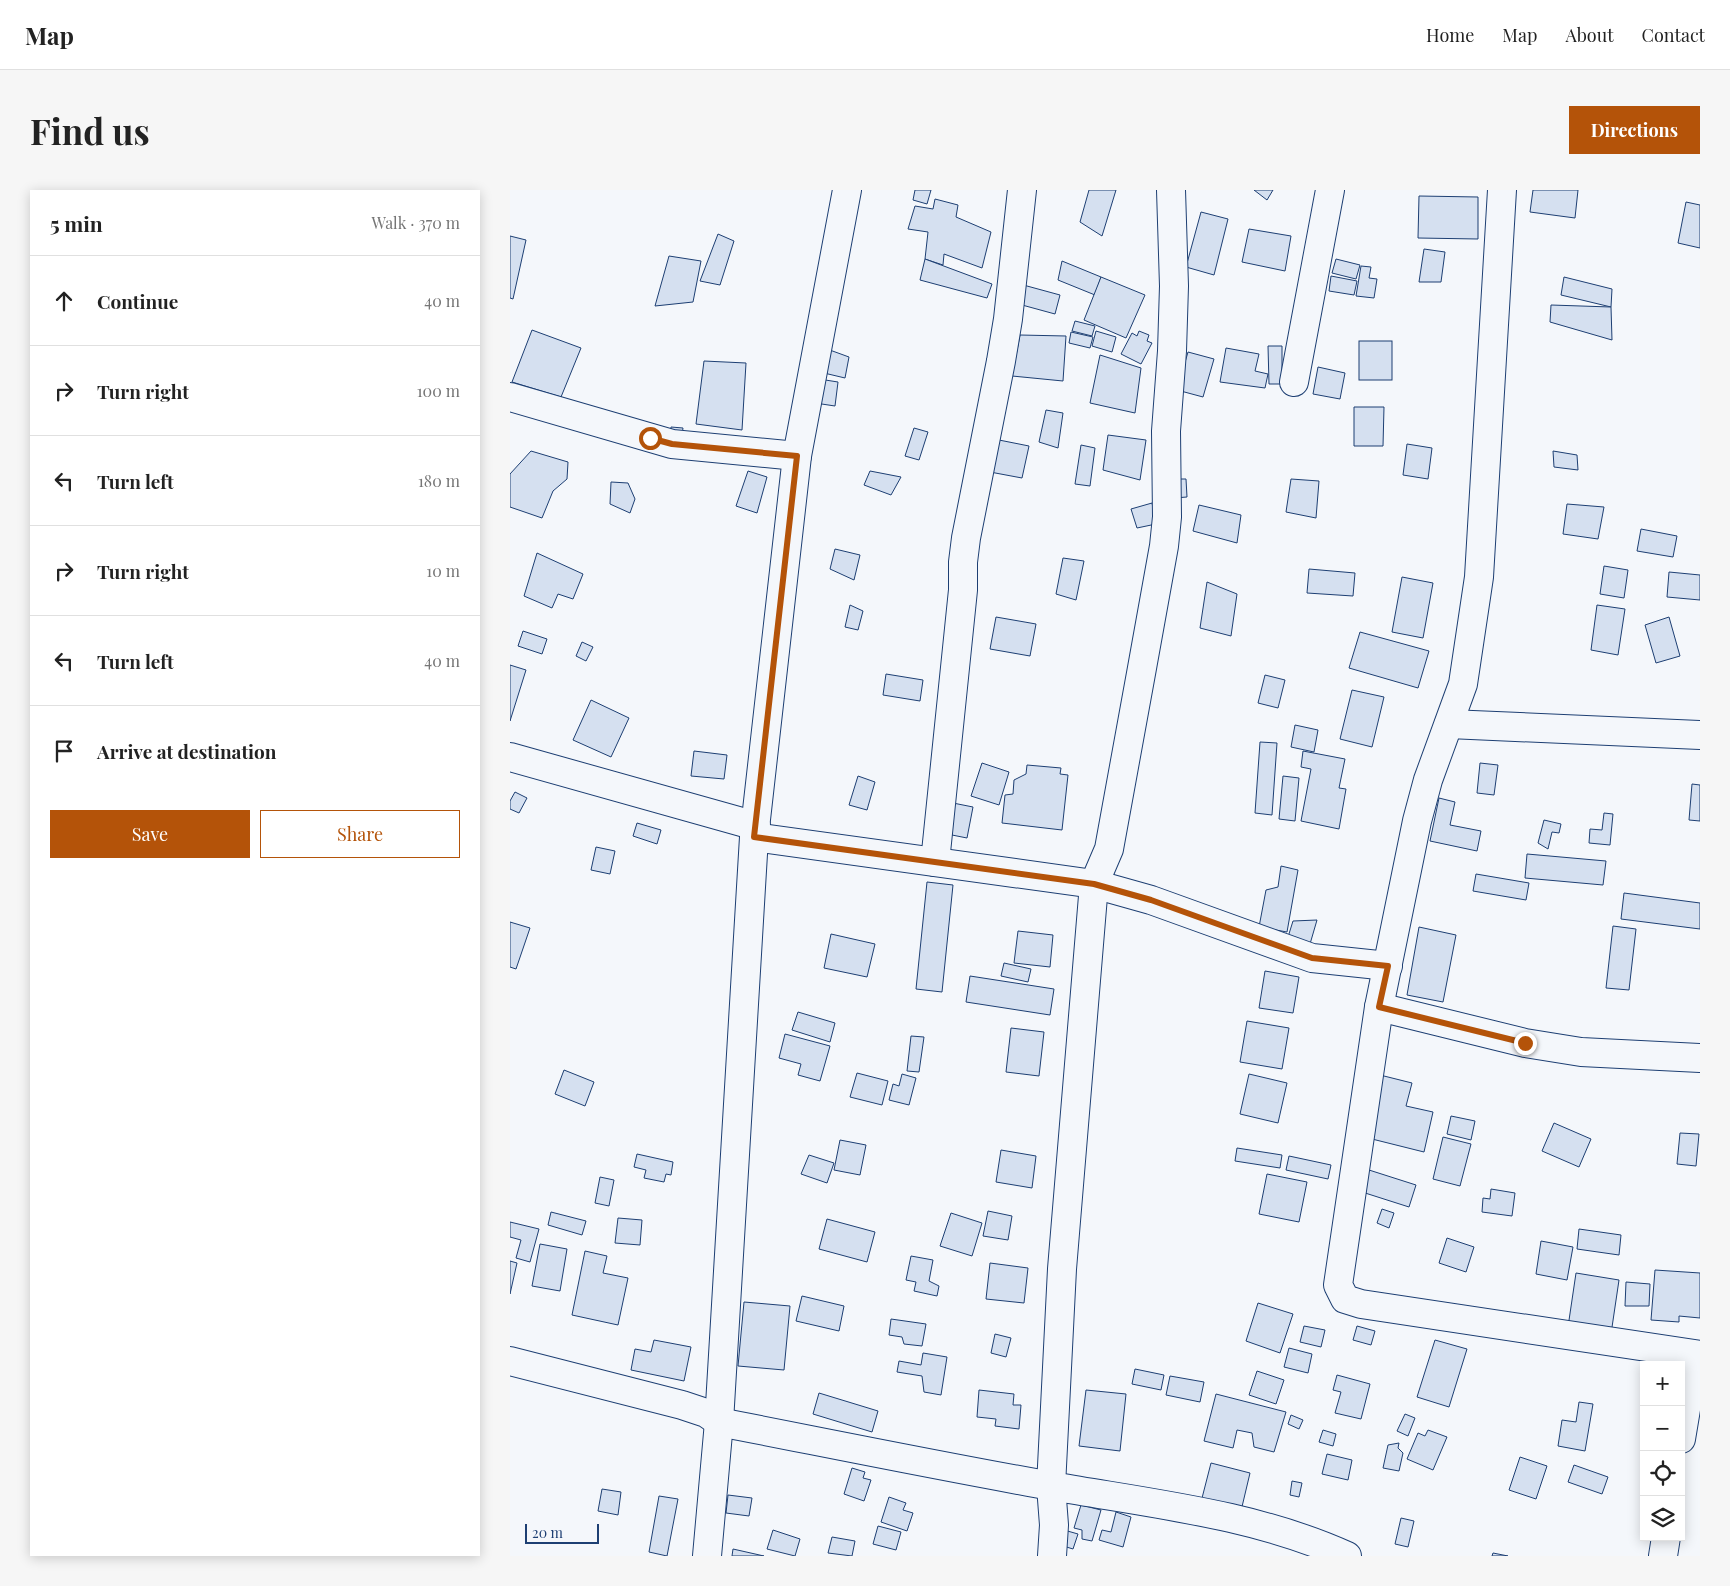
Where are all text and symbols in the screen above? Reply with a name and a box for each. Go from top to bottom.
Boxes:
text: Map [25,19,74,51]
text: Home [1426,23,1474,47]
text: Map [1502,23,1537,47]
text: About [1565,23,1614,47]
text: Contact [1642,23,1705,47]
button: Directions [1569,106,1700,154]
text: Find us [30,107,150,154]
text: 5 min [50,209,103,237]
text: Walk · 370 m [371,212,460,233]
icon: ahead [50,287,78,315]
text: Continue [97,288,178,314]
text: 40 m [424,290,460,311]
icon: right [50,377,78,405]
text: Turn right [97,378,189,404]
text: 100 m [417,380,460,401]
route start [639,427,662,450]
icon: left [50,467,78,495]
text: Turn left [97,468,174,494]
text: 180 m [418,470,460,491]
icon: right [50,557,78,585]
text: Turn right [97,558,189,584]
text: 10 m [426,560,460,581]
icon: left [50,647,78,675]
text: Turn left [97,648,174,674]
text: 40 m [424,650,460,671]
icon: arrive [50,737,78,765]
text: Arrive at destination [97,738,277,764]
button: Save [50,810,250,858]
button: Share [260,810,460,858]
route end [1514,1032,1537,1055]
map controls [1640,1361,1685,1541]
button: + [1640,1361,1685,1406]
button: − [1640,1406,1685,1451]
button: locate [1640,1451,1685,1496]
button: layers [1640,1496,1685,1541]
scale bar [525,1521,599,1544]
text: 20 m [532,1523,563,1542]

